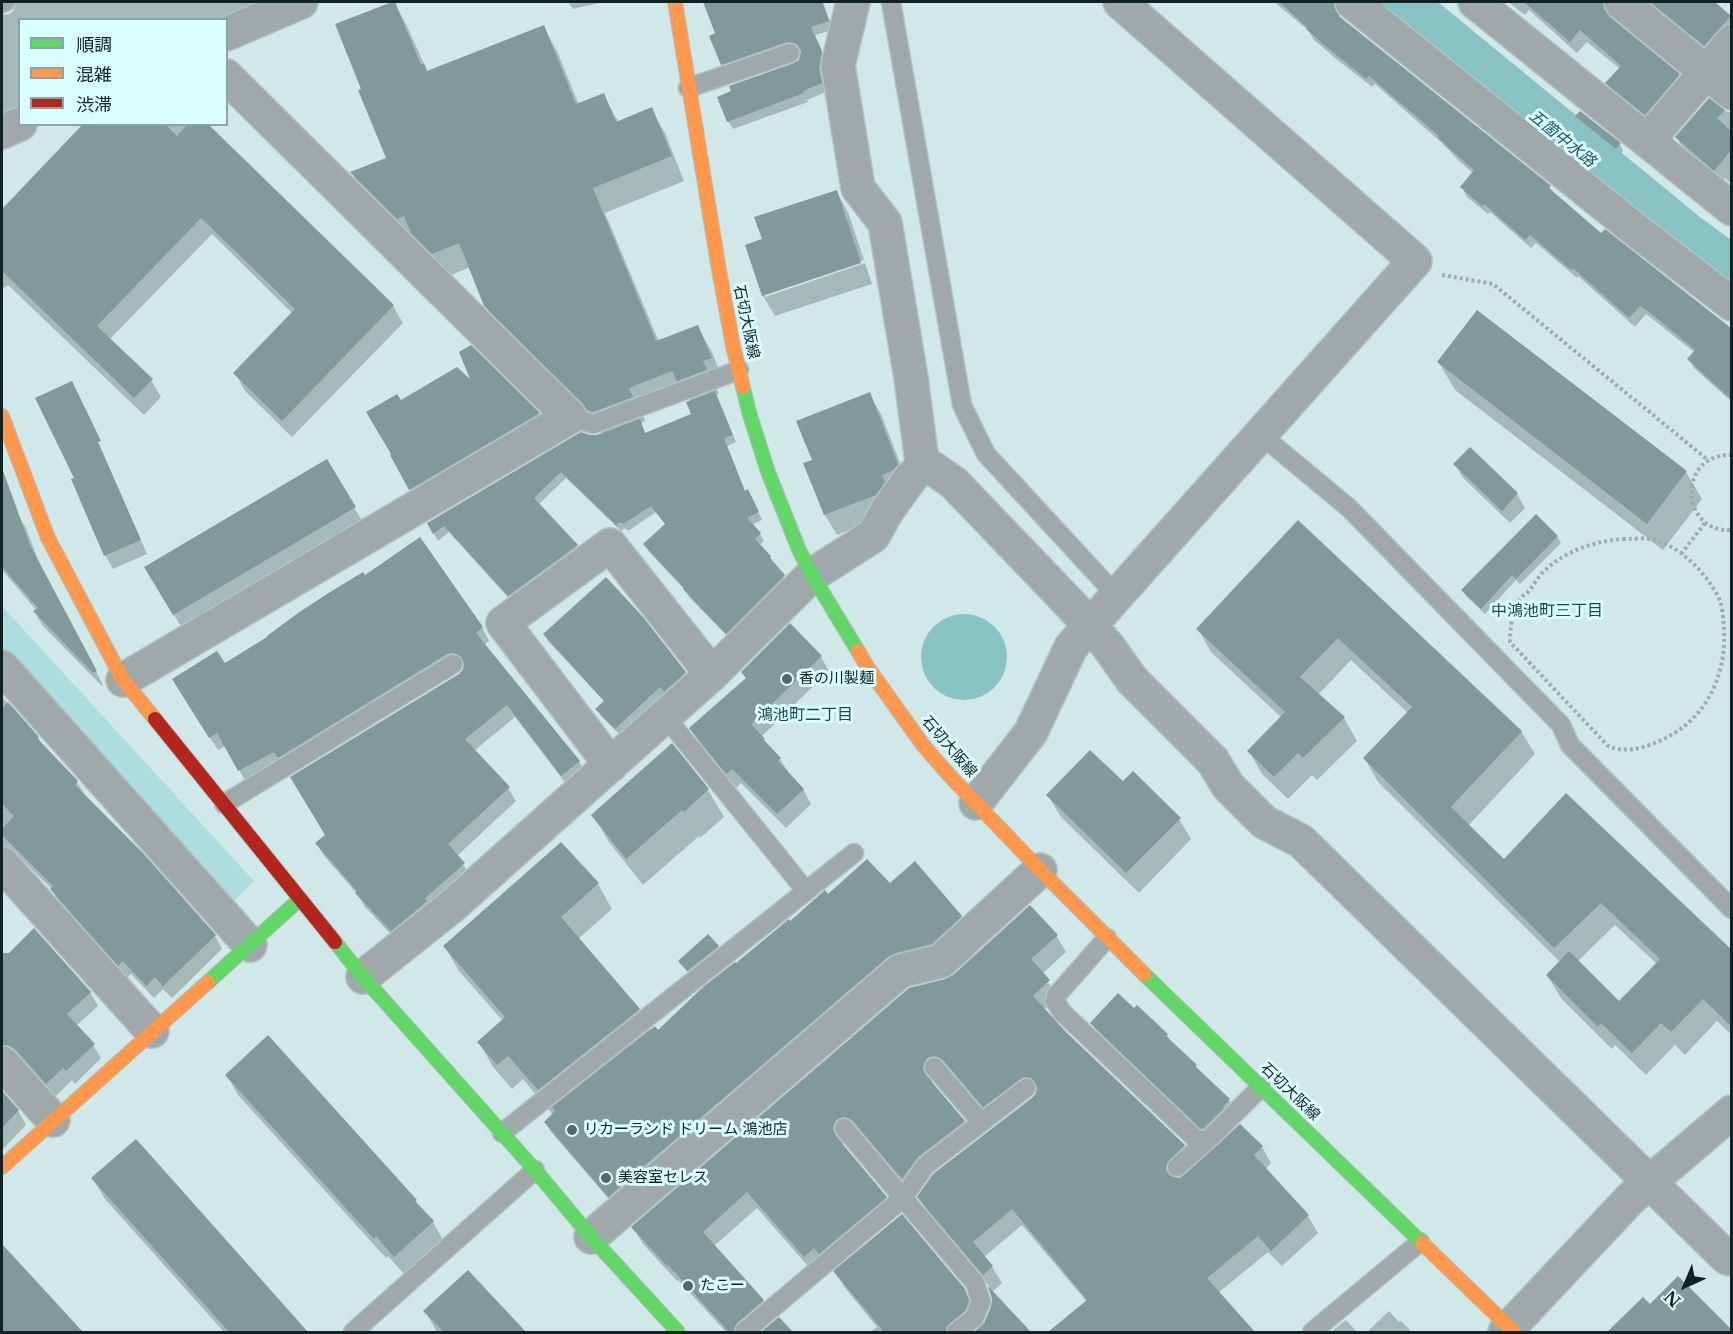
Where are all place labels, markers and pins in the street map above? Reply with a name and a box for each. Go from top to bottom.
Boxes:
place label: 香の川製麺 [799,670,874,688]
marker: 香の川製麺 [780,672,794,686]
place label: リカーランド ドリーム 鴻池店 [584,1121,788,1139]
marker: リカーランド ドリーム 鴻池店 [565,1123,579,1137]
place label: 美容室セレス [618,1169,708,1187]
marker: 美容室セレス [599,1171,613,1185]
place label: たこー [700,1277,745,1295]
marker: たこー [681,1279,695,1293]

